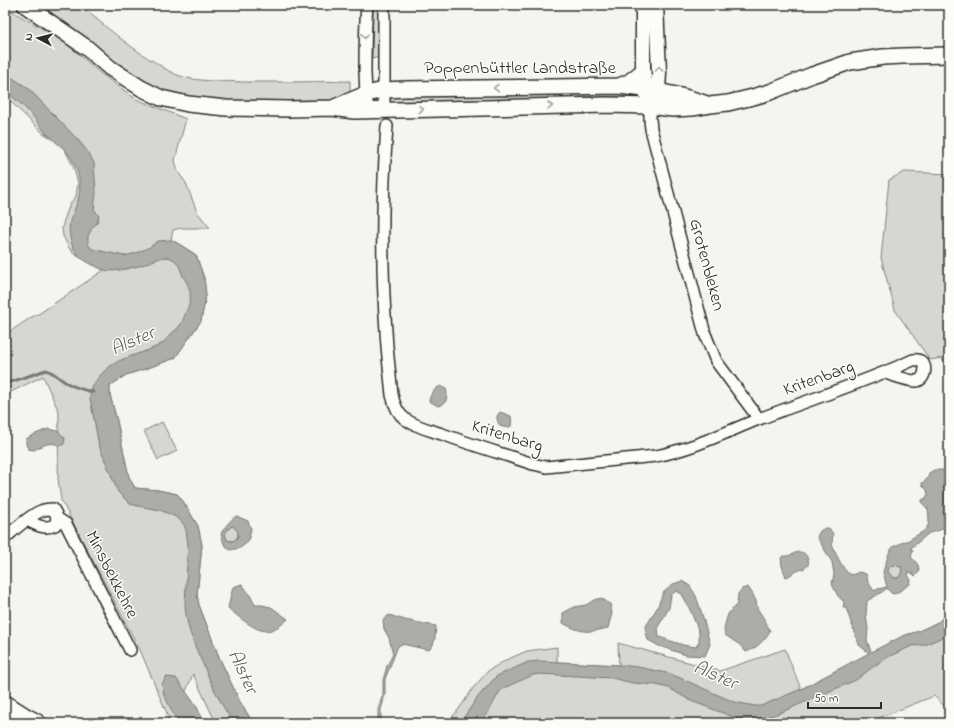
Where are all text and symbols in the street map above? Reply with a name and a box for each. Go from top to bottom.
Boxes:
north arrow [18,18,58,58]
text: N [21,32,37,42]
one-way arrow [361,33,369,39]
street label: Poppenbüttler Landstraße [424,56,617,82]
one-way arrow [654,66,663,72]
one-way arrow [493,84,499,92]
one-way arrow [547,102,553,110]
one-way arrow [418,105,424,113]
street label: Grotenbleken [681,216,731,314]
water label: Alster [107,320,161,364]
street label: Kritenbarg [780,354,858,405]
street label: Kritenbarg [468,414,546,461]
street label: Minsbekkehre [78,526,145,624]
water label: Alster [220,646,265,700]
water label: Alster [689,655,743,698]
scale bar [808,684,881,710]
text: 50 m [814,690,838,708]

